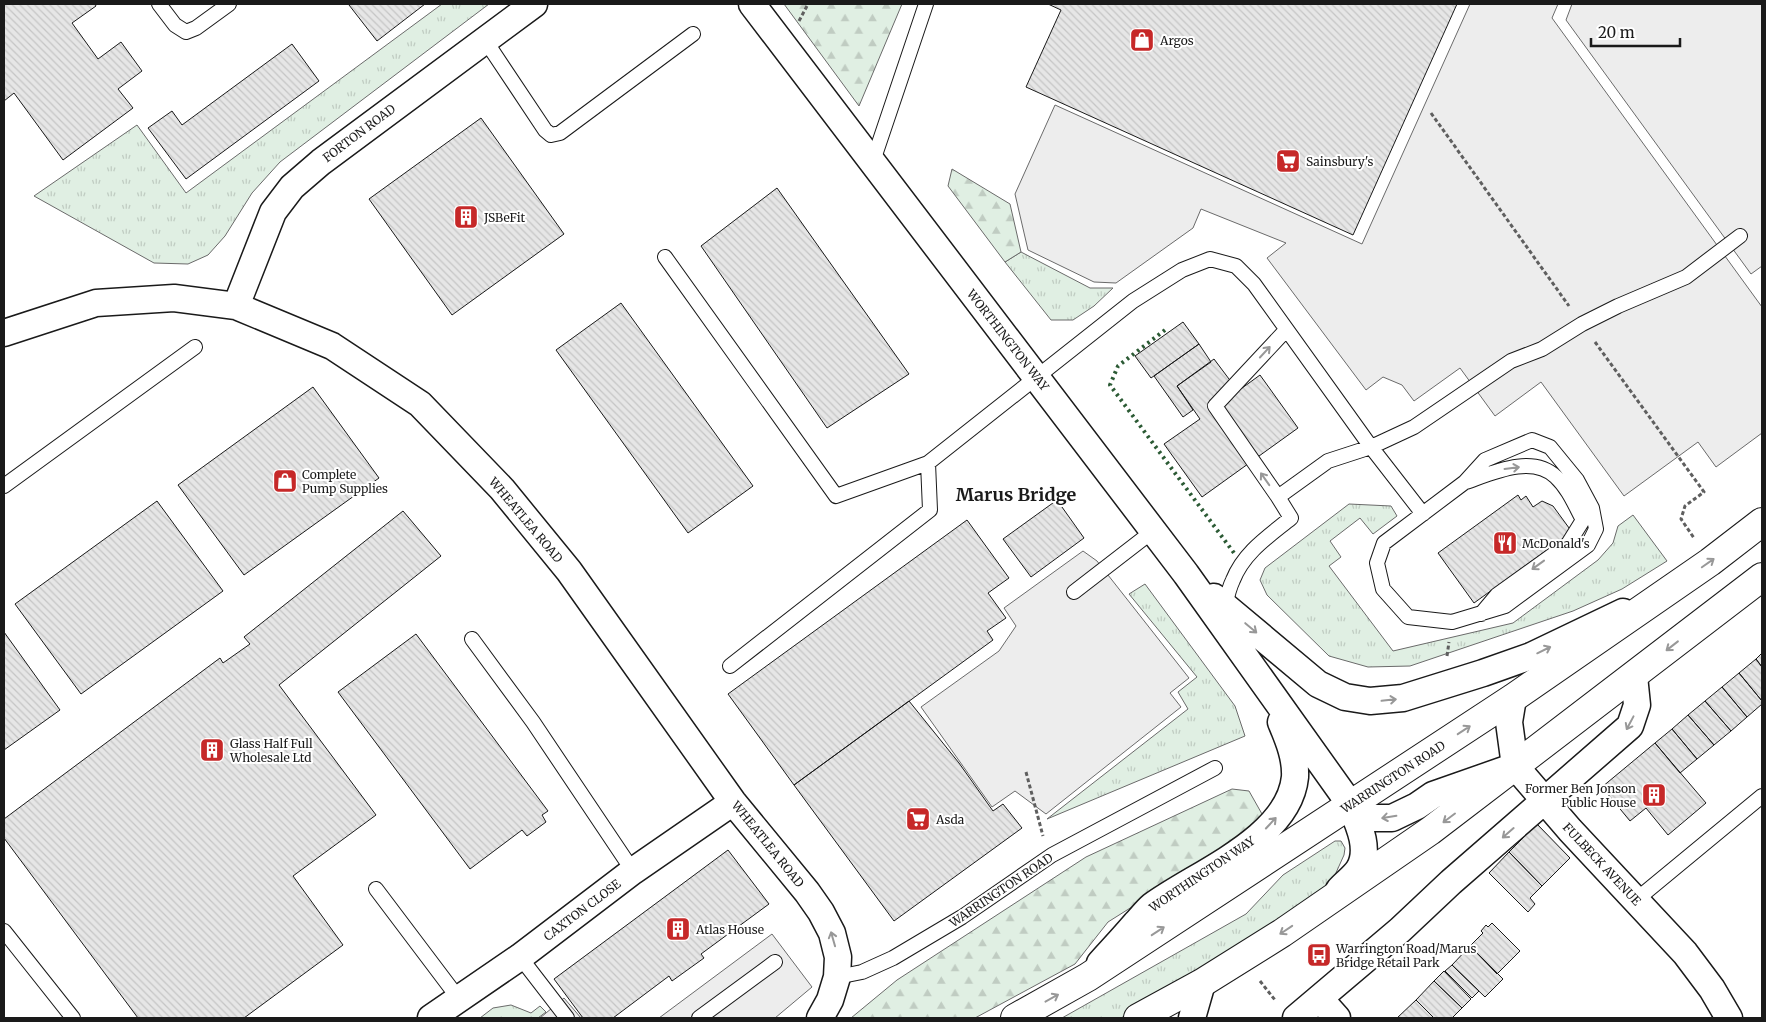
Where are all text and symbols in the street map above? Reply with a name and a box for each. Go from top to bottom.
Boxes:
scale bar [1591,15,1680,47]
text: 20 m [1598,23,1635,42]
shop icon: Argos [1129,27,1155,53]
place label: Argos [1159,33,1194,48]
street label: FORTON ROAD [320,101,398,165]
supermarket icon: Sainsbury's [1275,148,1301,174]
place label: Sainsbury's [1306,154,1374,169]
building icon: JSBeFit [453,204,479,230]
place label: JSBeFit [483,210,525,225]
street label: WORTHINGTON WAY [963,286,1052,394]
one-way arrow [1259,345,1271,358]
one-way arrow [1504,463,1520,473]
place label: Complete Pump Supplies [302,467,388,496]
shop icon: Complete Pump Supplies [272,468,298,494]
one-way arrow [1260,472,1270,486]
street label: WHEATLEA ROAD [485,474,566,566]
district label: Marus Bridge [956,483,1077,506]
restaurant icon: McDonald's [1492,530,1518,556]
place label: McDonald's [1522,536,1590,551]
one-way arrow [1701,558,1715,568]
one-way arrow [1532,560,1546,570]
one-way arrow [1244,622,1257,633]
one-way arrow [1665,641,1679,651]
one-way arrow [1536,645,1551,654]
one-way arrow [1381,695,1397,705]
one-way arrow [1624,715,1634,730]
one-way arrow [1457,725,1471,735]
place label: Glass Half Full Wholesale Ltd [229,736,313,765]
building icon: Glass Half Full Wholesale Ltd [199,737,225,763]
street label: WARRINGTON ROAD [1337,738,1448,817]
place label: Former Ben Jonson Public House [1525,781,1636,810]
building icon: Former Ben Jonson Public House [1641,782,1667,808]
street label: WHEATLEA ROAD [728,797,807,890]
supermarket icon: Asda [905,806,931,832]
place label: Asda [935,812,965,827]
one-way arrow [1382,812,1398,822]
one-way arrow [1443,812,1456,823]
one-way arrow [1265,817,1277,829]
street label: FULBECK AVENUE [1560,820,1644,909]
one-way arrow [1501,827,1514,839]
street label: WORTHINGTON WAY [1145,833,1258,916]
street label: WARRINGTON ROAD [946,850,1056,931]
street label: CAXTON CLOSE [540,876,624,944]
building icon: Atlas House [665,916,691,942]
place label: Atlas House [695,922,764,937]
one-way arrow [1279,925,1293,935]
one-way arrow [1151,926,1165,936]
one-way arrow [828,931,838,947]
place label: Warrington Road/Marus Bridge Retail Park [1335,941,1477,970]
bus stop icon: Warrington Road/Marus Bridge Retail Park [1306,942,1332,968]
one-way arrow [1044,992,1058,1002]

